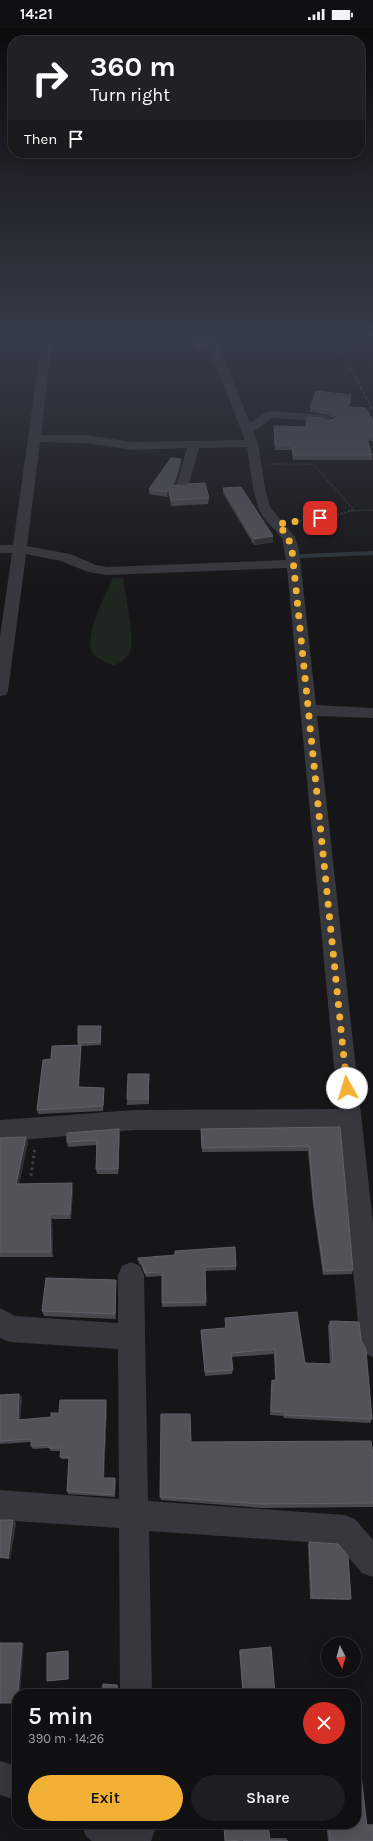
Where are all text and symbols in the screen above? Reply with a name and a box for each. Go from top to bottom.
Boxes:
text: 14:21 [20,5,53,23]
text: 360 m [90,50,176,83]
icon: right [24,52,76,104]
text: Turn right [90,84,170,106]
icon: arrive [65,128,87,150]
text: Then [24,130,57,148]
pin [303,501,337,535]
icon: arrive [309,507,331,529]
position arrow [326,1067,368,1109]
north arrow [321,1637,361,1677]
map controls [321,1637,361,1677]
text: 5 min [28,1702,93,1730]
button: close [303,1702,345,1744]
text: 390 m · 14:26 [28,1731,104,1746]
button: Exit [28,1775,183,1821]
button: Share [191,1775,345,1821]

